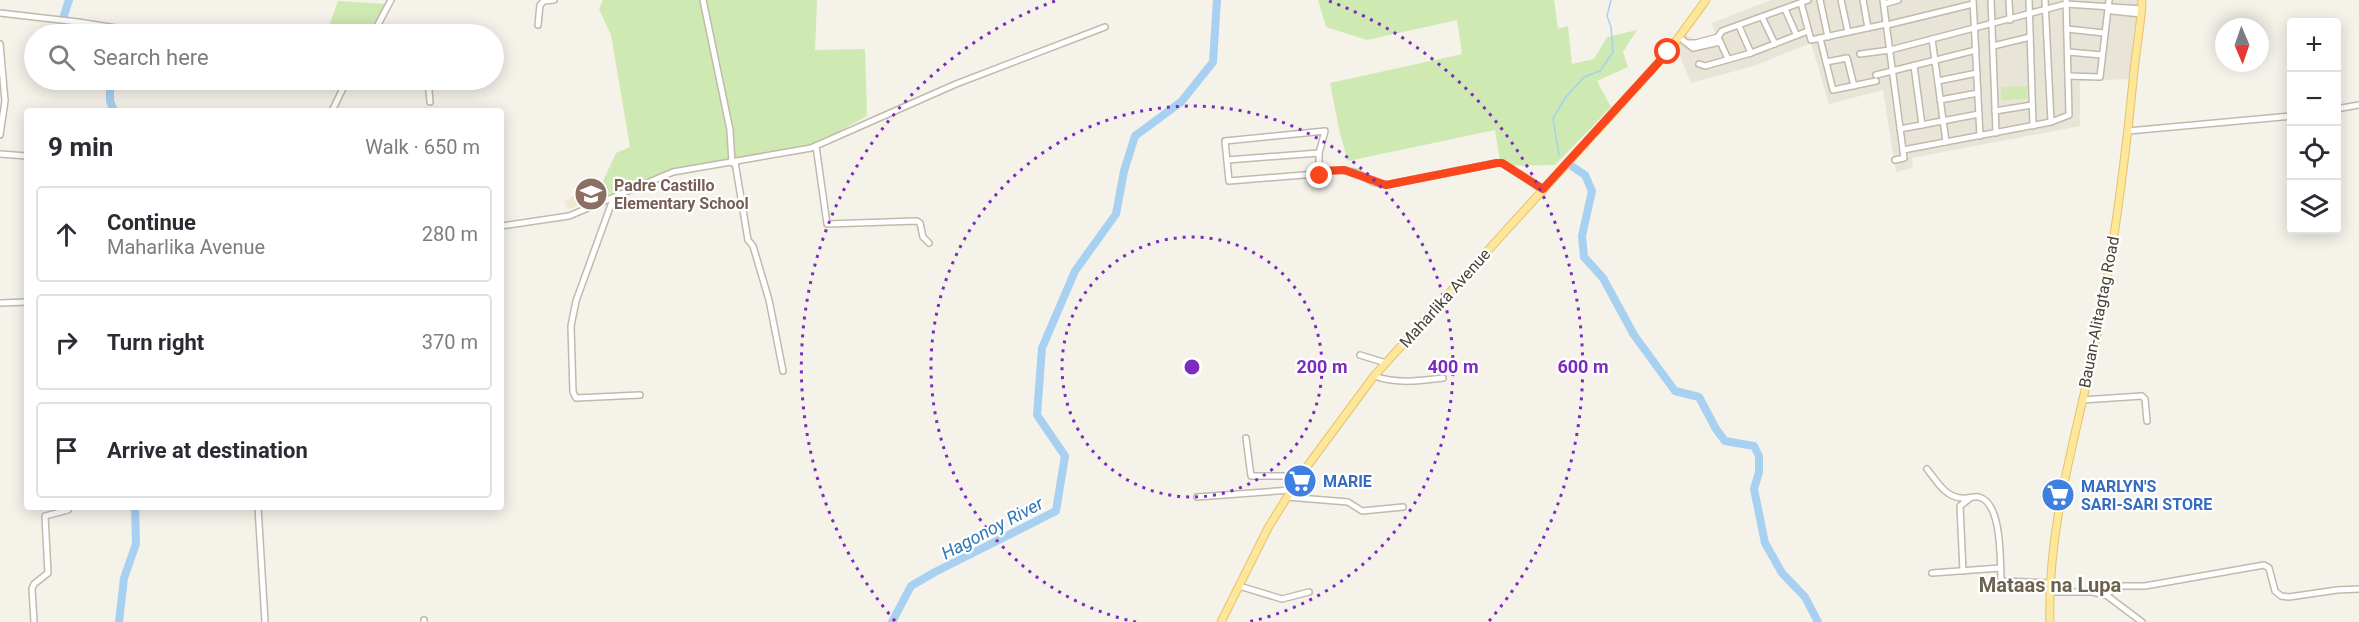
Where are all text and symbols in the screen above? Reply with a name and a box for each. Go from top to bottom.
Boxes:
north arrow [2215,18,2269,72]
map controls [2287,18,2341,234]
button: + [2287,18,2341,72]
search box [24,24,504,90]
route start [1654,38,1680,64]
icon: search [45,41,78,74]
text: Search here [93,45,209,70]
button: − [2287,72,2341,126]
button: locate [2287,126,2341,180]
text: 9 min [48,132,113,162]
text: Walk · 650 m [365,135,480,159]
route end [1306,162,1332,188]
school or university icon: Padre Castillo Elementary School [573,176,609,212]
place label: Padre Castillo Elementary School [614,176,749,213]
button: layers [2287,180,2341,234]
text: Continue [107,210,196,235]
icon: ahead [50,218,83,251]
text: 280 m [422,222,478,246]
text: Maharlika Avenue [107,235,265,259]
street label: Bauan-Alitagtag Road [2075,235,2123,389]
street label: Maharlika Avenue [1396,245,1494,351]
icon: right [50,326,83,359]
text: Turn right [107,330,204,355]
text: 370 m [422,330,478,354]
text: 200 m [1296,356,1348,377]
text: 400 m [1427,356,1479,377]
text: 600 m [1557,356,1609,377]
centre of rings [1182,357,1202,377]
icon: arrive [50,434,83,467]
text: Arrive at destination [107,438,308,463]
supermarket icon: MARIE [1282,463,1318,499]
place label: MARIE [1323,472,1372,491]
supermarket icon: MARLYN'S SARI-SARI STORE [2040,477,2076,513]
place label: MARLYN'S SARI-SARI STORE [2081,477,2212,514]
water label: Hagonoy River [937,492,1048,564]
district label: Mataas na Lupa [1979,573,2121,597]

